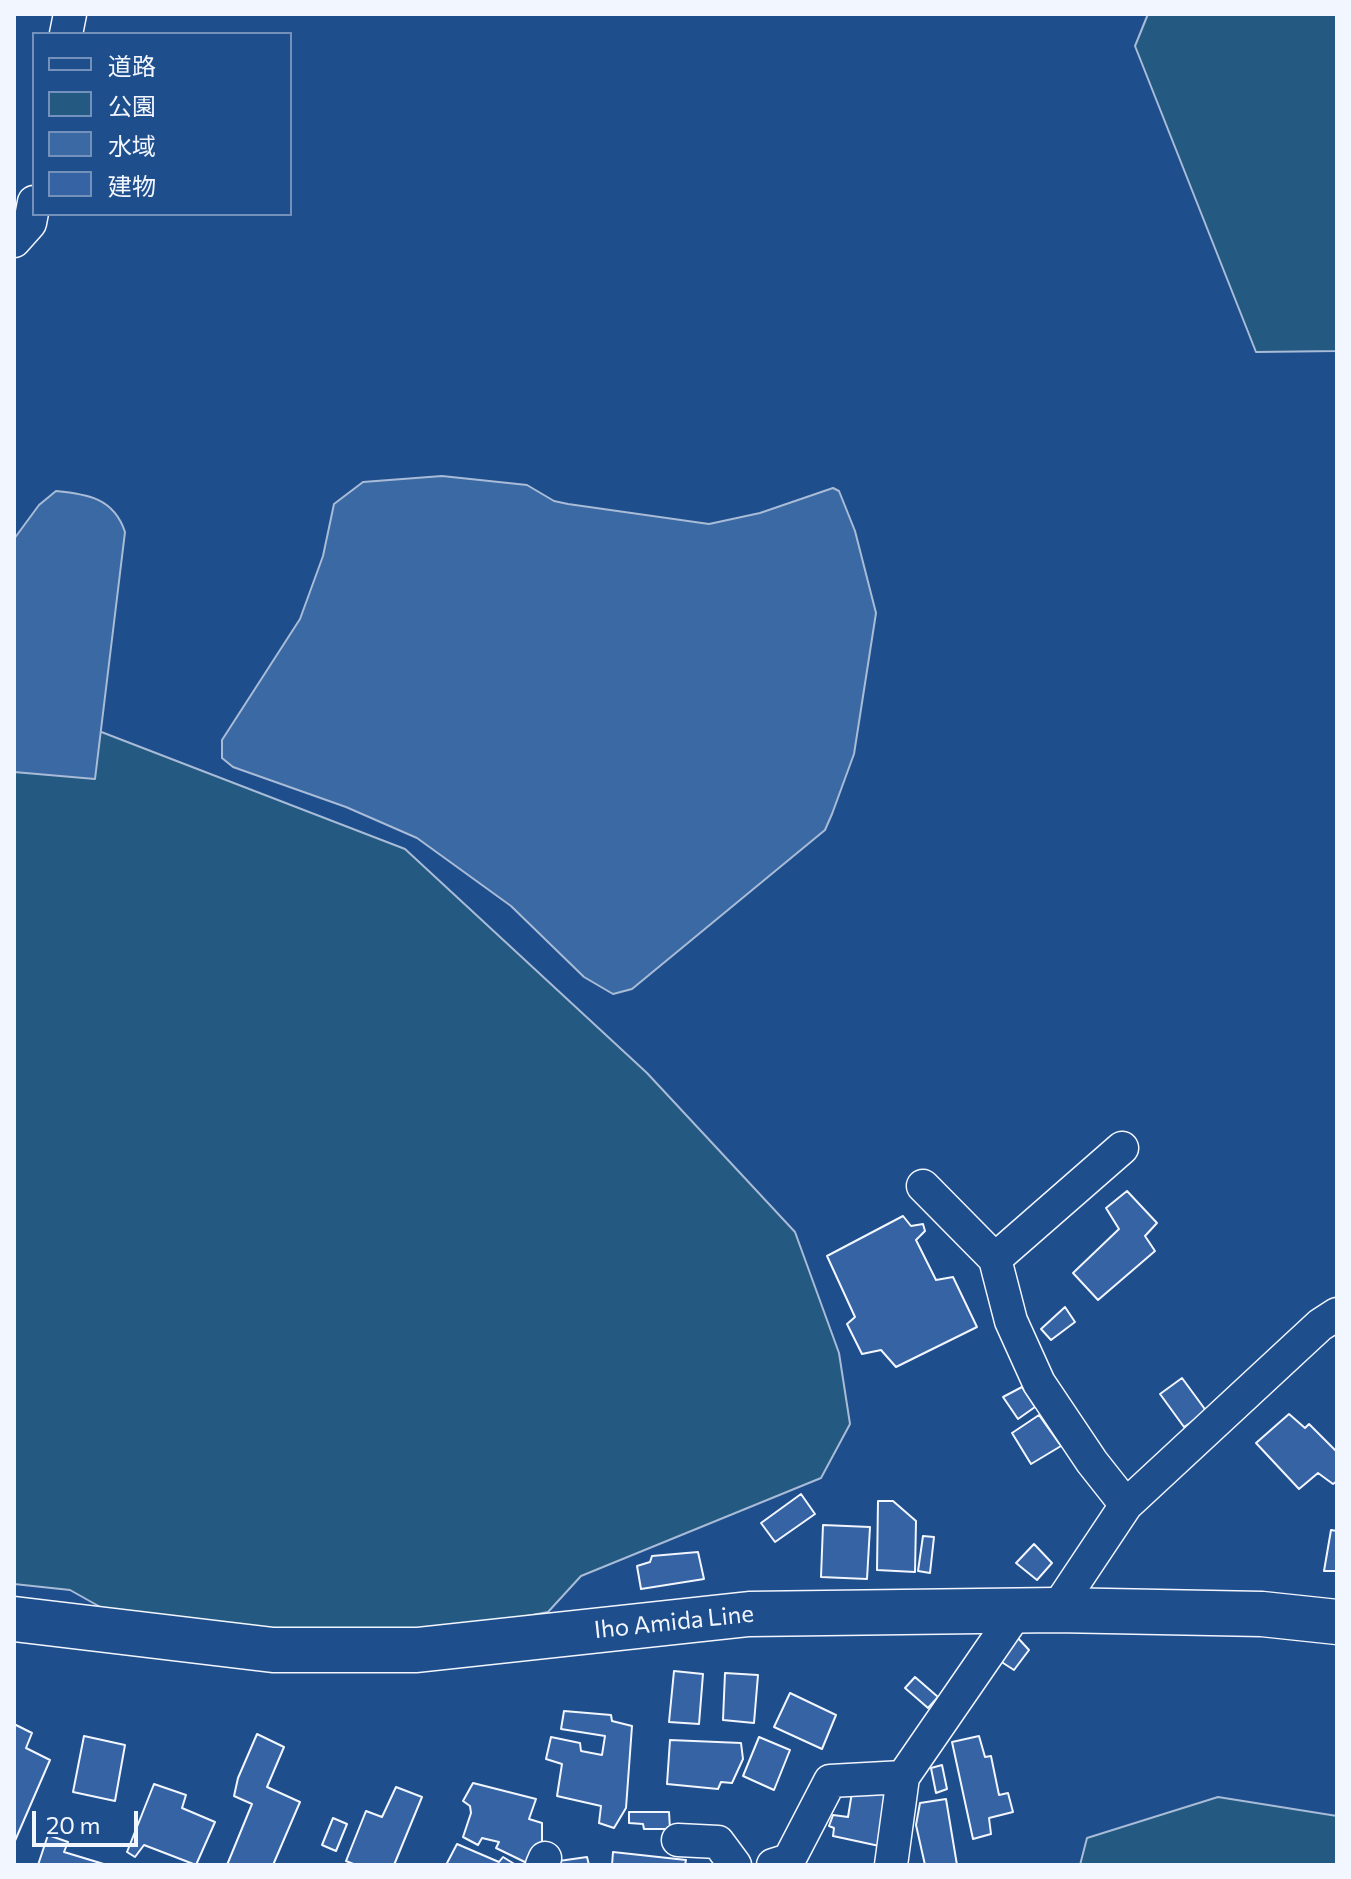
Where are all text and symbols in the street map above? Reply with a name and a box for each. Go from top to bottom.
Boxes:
legend [32,32,292,216]
text: 道路 [108,51,156,80]
text: 公園 [108,91,156,120]
text: 水域 [108,131,156,160]
text: 建物 [108,171,156,200]
street label: Iho Amida Line [593,1599,755,1645]
scale bar [36,1795,142,1845]
text: 20 m [46,1810,100,1839]

